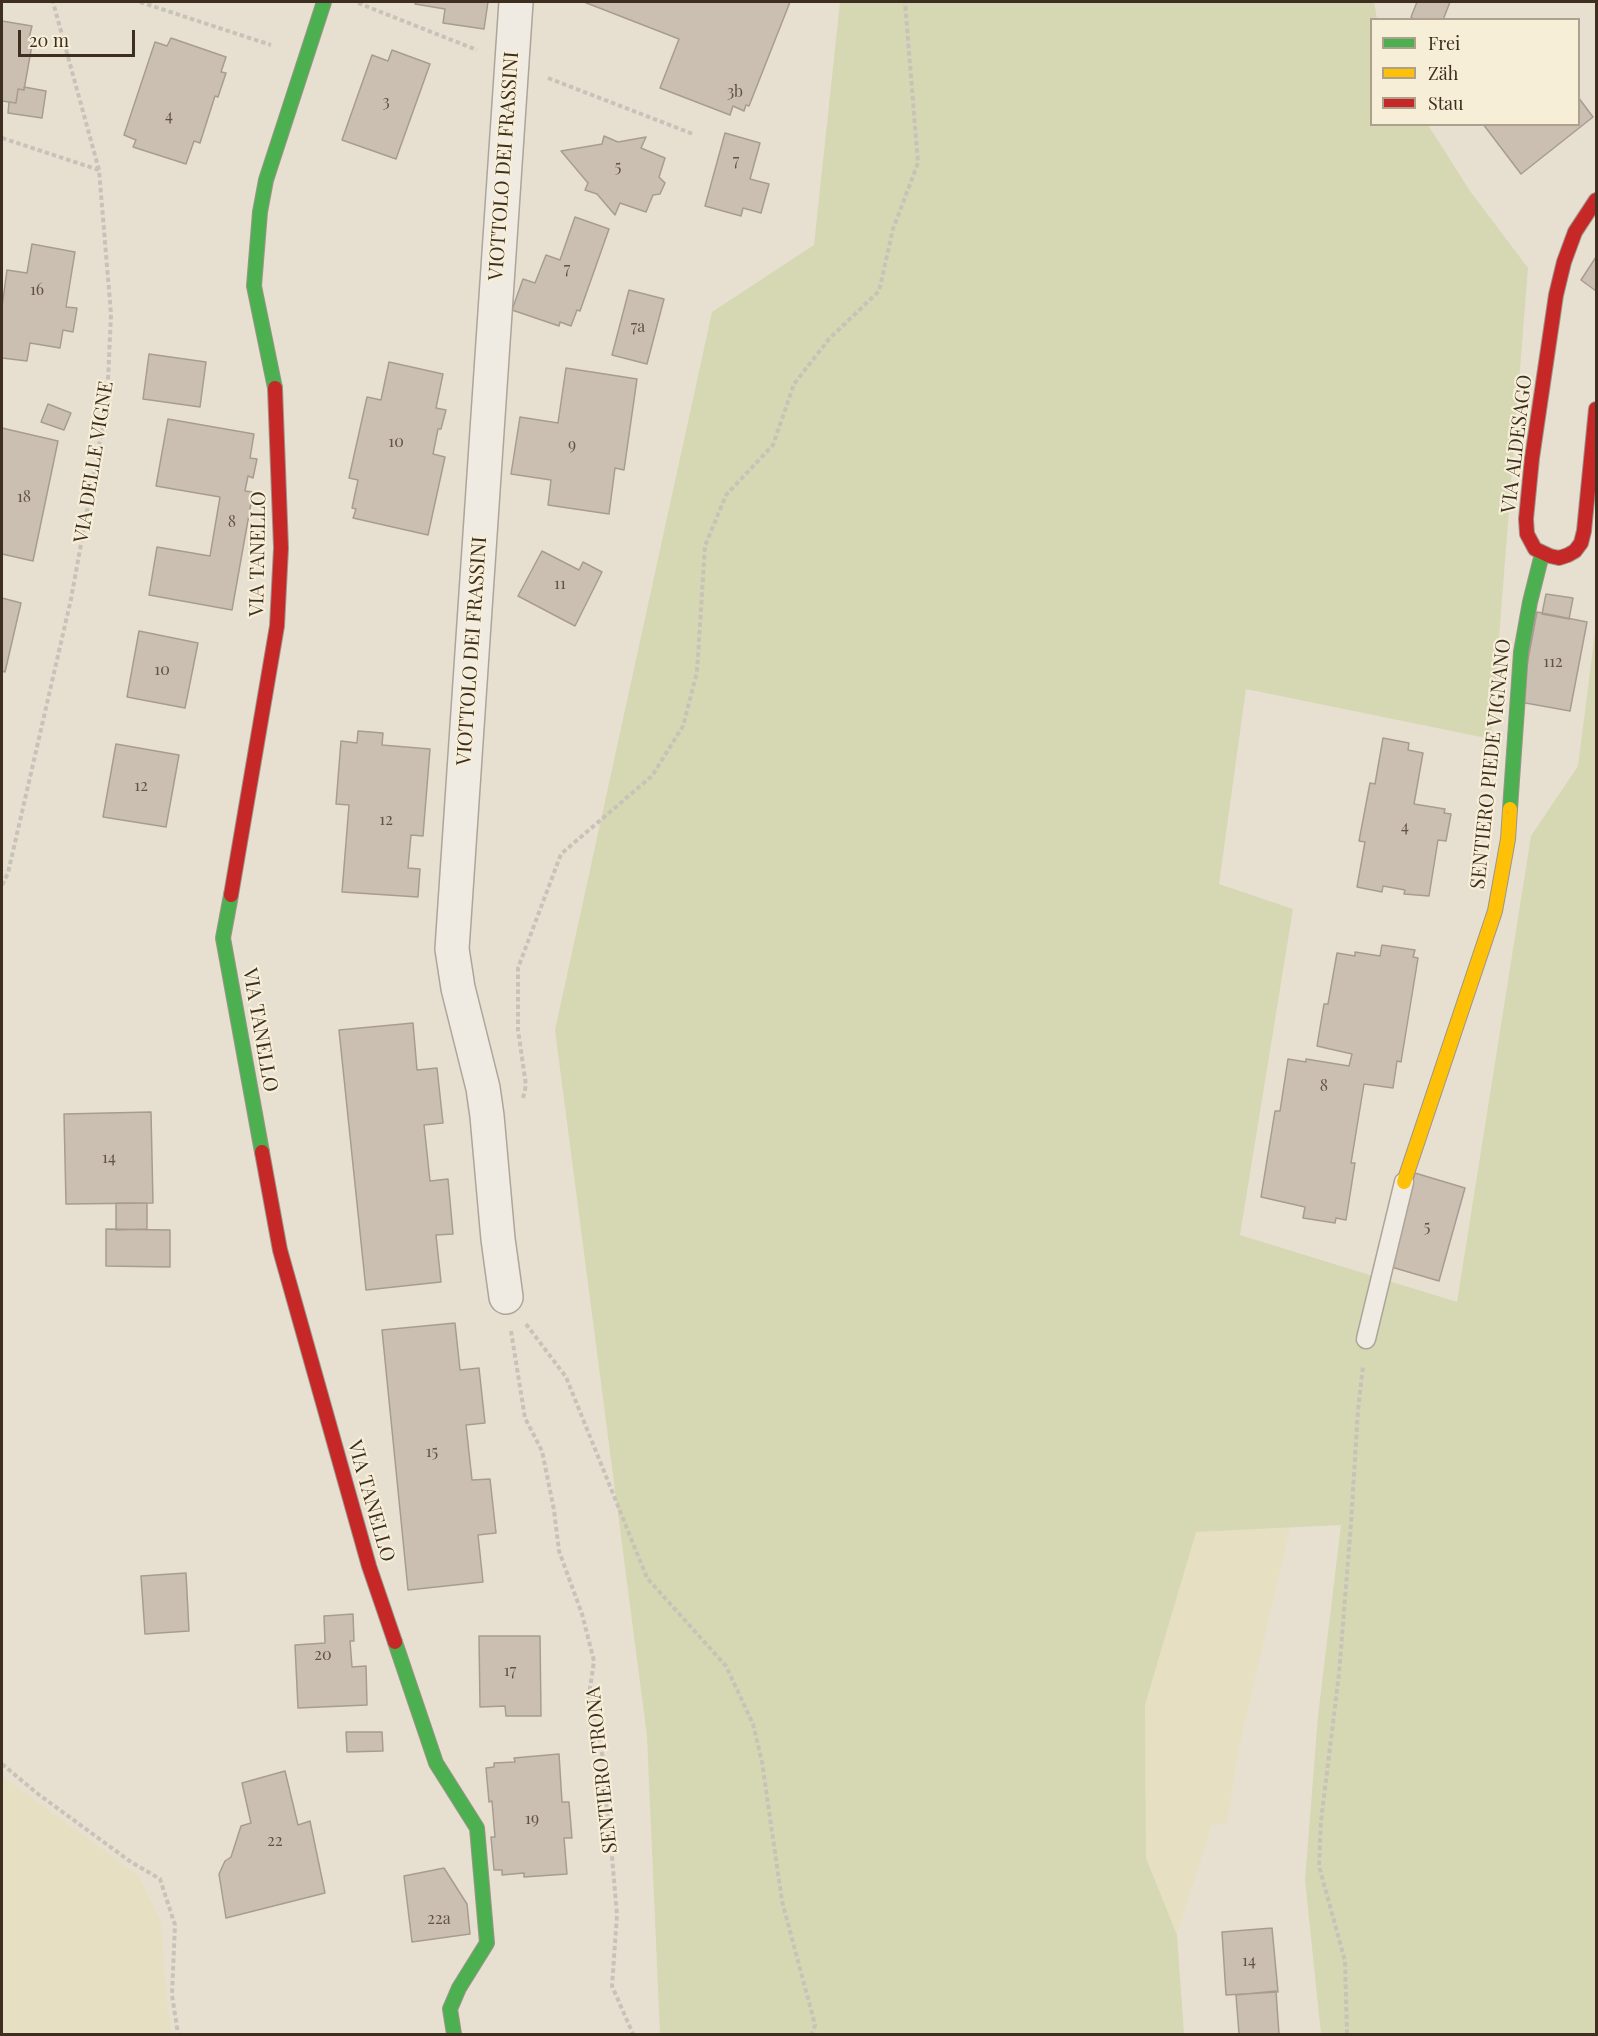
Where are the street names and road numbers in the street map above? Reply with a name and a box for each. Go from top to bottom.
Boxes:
street label: VIOTTOLO DEI FRASSINI [484,51,524,281]
street label: VIA ALDESAGO [1497,373,1537,515]
street label: VIA DELLE VIGNE [69,379,119,545]
street label: VIA TANELLO [245,491,271,617]
street label: VIOTTOLO DEI FRASSINI [452,536,492,766]
street label: SENTIERO PIEDE VIGNANO [1466,638,1516,890]
street label: VIA TANELLO [237,966,283,1094]
street label: VIA TANELLO [342,1437,400,1565]
street label: SENTIERO TRONA [581,1685,623,1855]

